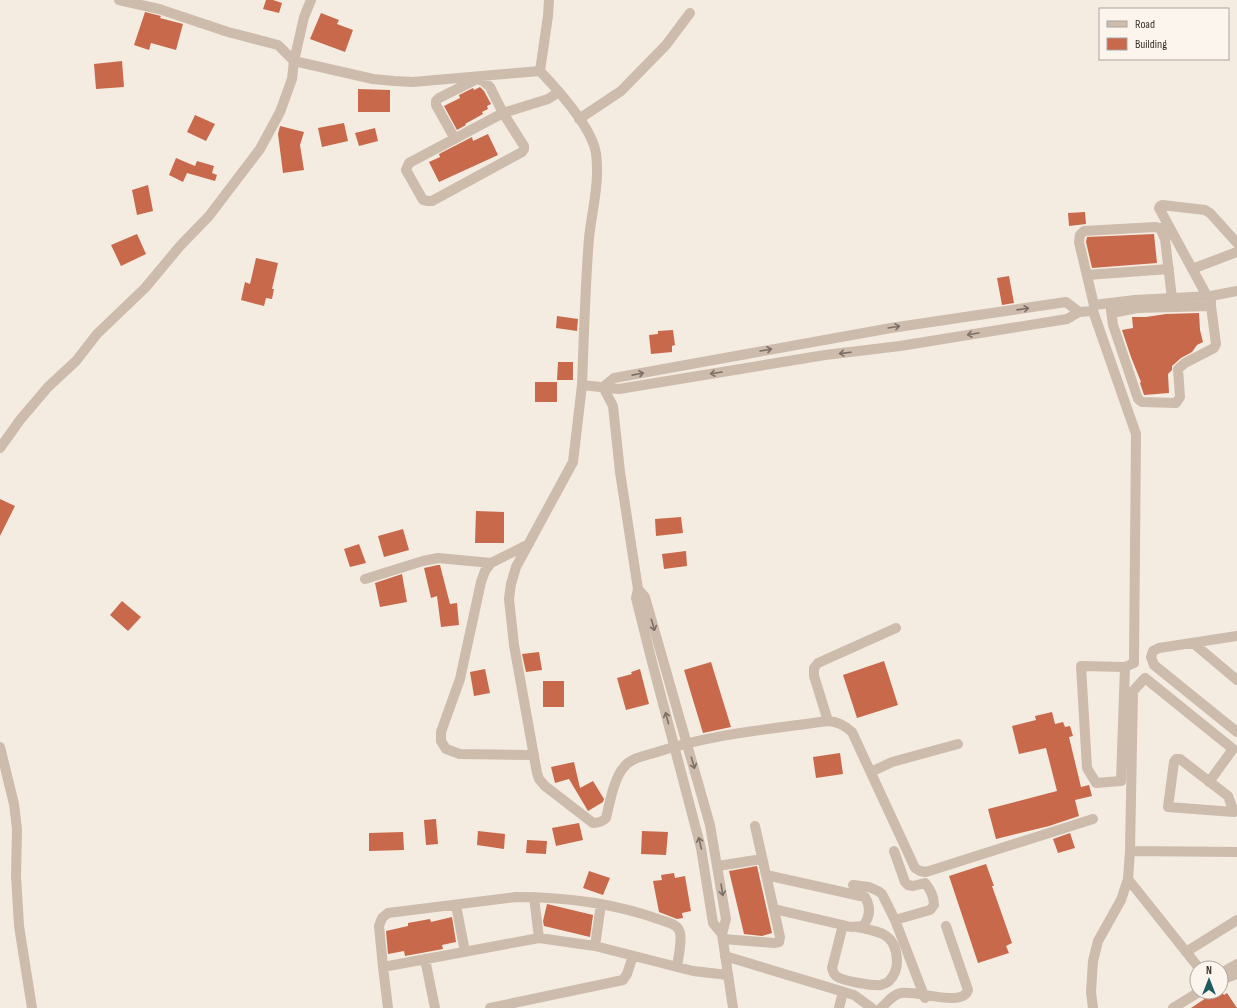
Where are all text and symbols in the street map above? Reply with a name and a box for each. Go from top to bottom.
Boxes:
legend [1099,8,1229,60]
text: Road [1135,17,1155,32]
text: Building [1135,37,1167,52]
one-way arrow [1016,305,1029,313]
one-way arrow [887,323,900,331]
one-way arrow [967,330,980,338]
one-way arrow [759,346,772,354]
one-way arrow [839,349,852,357]
one-way arrow [710,369,723,377]
one-way arrow [631,370,644,378]
one-way arrow [650,618,657,631]
one-way arrow [662,711,670,724]
one-way arrow [690,756,697,769]
one-way arrow [696,837,703,850]
one-way arrow [718,883,726,896]
north arrow [1189,960,1229,1000]
text: N [1206,964,1212,977]

